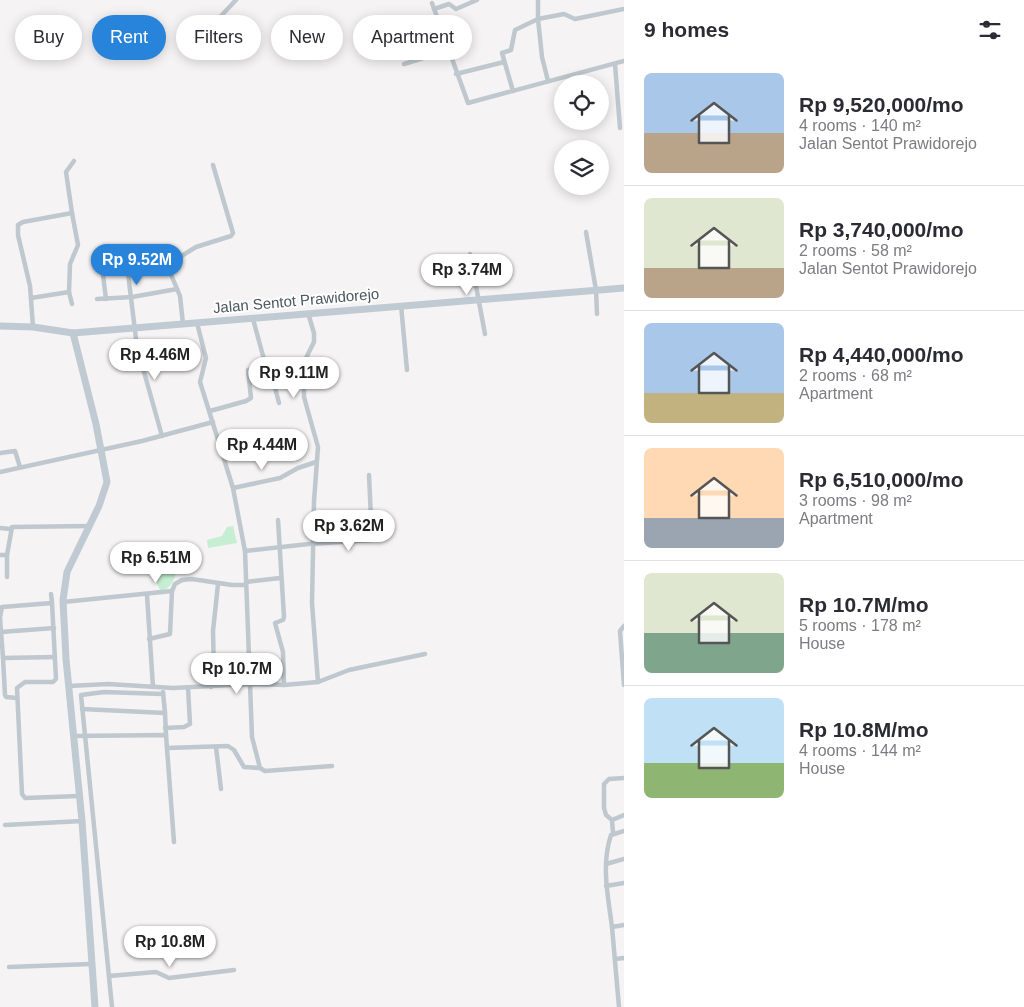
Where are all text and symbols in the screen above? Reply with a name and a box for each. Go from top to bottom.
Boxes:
chip: Buy [15,15,82,60]
chip: Rent [92,15,166,60]
chip: Filters [176,15,261,60]
chip: New [271,15,343,60]
chip: Apartment [353,15,472,60]
icon: filters [976,16,1004,44]
text: 9 homes [644,18,729,41]
map controls [554,75,609,195]
button: locate [554,75,609,130]
icon: home [684,93,744,153]
text: Rp 9,520,000/mo [799,93,964,116]
text: 4 rooms · 140 m² [799,117,921,134]
text: Jalan Sentot Prawidorejo [799,135,977,152]
button: layers [554,140,609,195]
icon: home [684,218,744,278]
text: Rp 3,740,000/mo [799,218,964,241]
text: 2 rooms · 58 m² [799,242,912,259]
pin: Rp 9.52M [85,244,189,286]
text: Rp 9.52M [102,251,172,268]
pin: Rp 3.74M [415,254,519,296]
text: Jalan Sentot Prawidorejo [799,260,977,277]
text: Rp 3.74M [432,261,502,278]
street label: Jalan Sentot Prawidorejo [212,285,380,316]
pin: Rp 4.46M [103,338,207,381]
icon: home [684,343,744,403]
text: Rp 4,440,000/mo [799,343,964,366]
text: Rp 4.46M [120,346,190,363]
pin: Rp 9.11M [242,356,346,399]
text: Rp 9.11M [259,364,329,381]
text: 2 rooms · 68 m² [799,367,912,384]
text: Apartment [799,385,873,402]
pin: Rp 4.44M [210,428,314,471]
text: Rp 4.44M [227,436,297,453]
icon: home [684,468,744,528]
text: Rp 6,510,000/mo [799,468,964,491]
text: 3 rooms · 98 m² [799,492,912,509]
pin: Rp 3.62M [297,510,401,552]
text: Apartment [799,510,873,527]
text: Rp 3.62M [314,517,384,534]
pin: Rp 6.51M [104,542,208,584]
text: Rp 6.51M [121,549,191,566]
icon: home [684,593,744,653]
text: Rp 10.7M/mo [799,593,929,616]
text: 5 rooms · 178 m² [799,617,921,634]
text: House [799,635,845,652]
pin: Rp 10.7M [185,652,289,695]
text: Rp 10.7M [202,660,272,677]
icon: home [684,718,744,778]
text: Rp 10.8M/mo [799,718,929,741]
text: 4 rooms · 144 m² [799,742,921,759]
text: House [799,760,845,777]
pin: Rp 10.8M [118,926,222,968]
text: Rp 10.8M [135,933,205,950]

